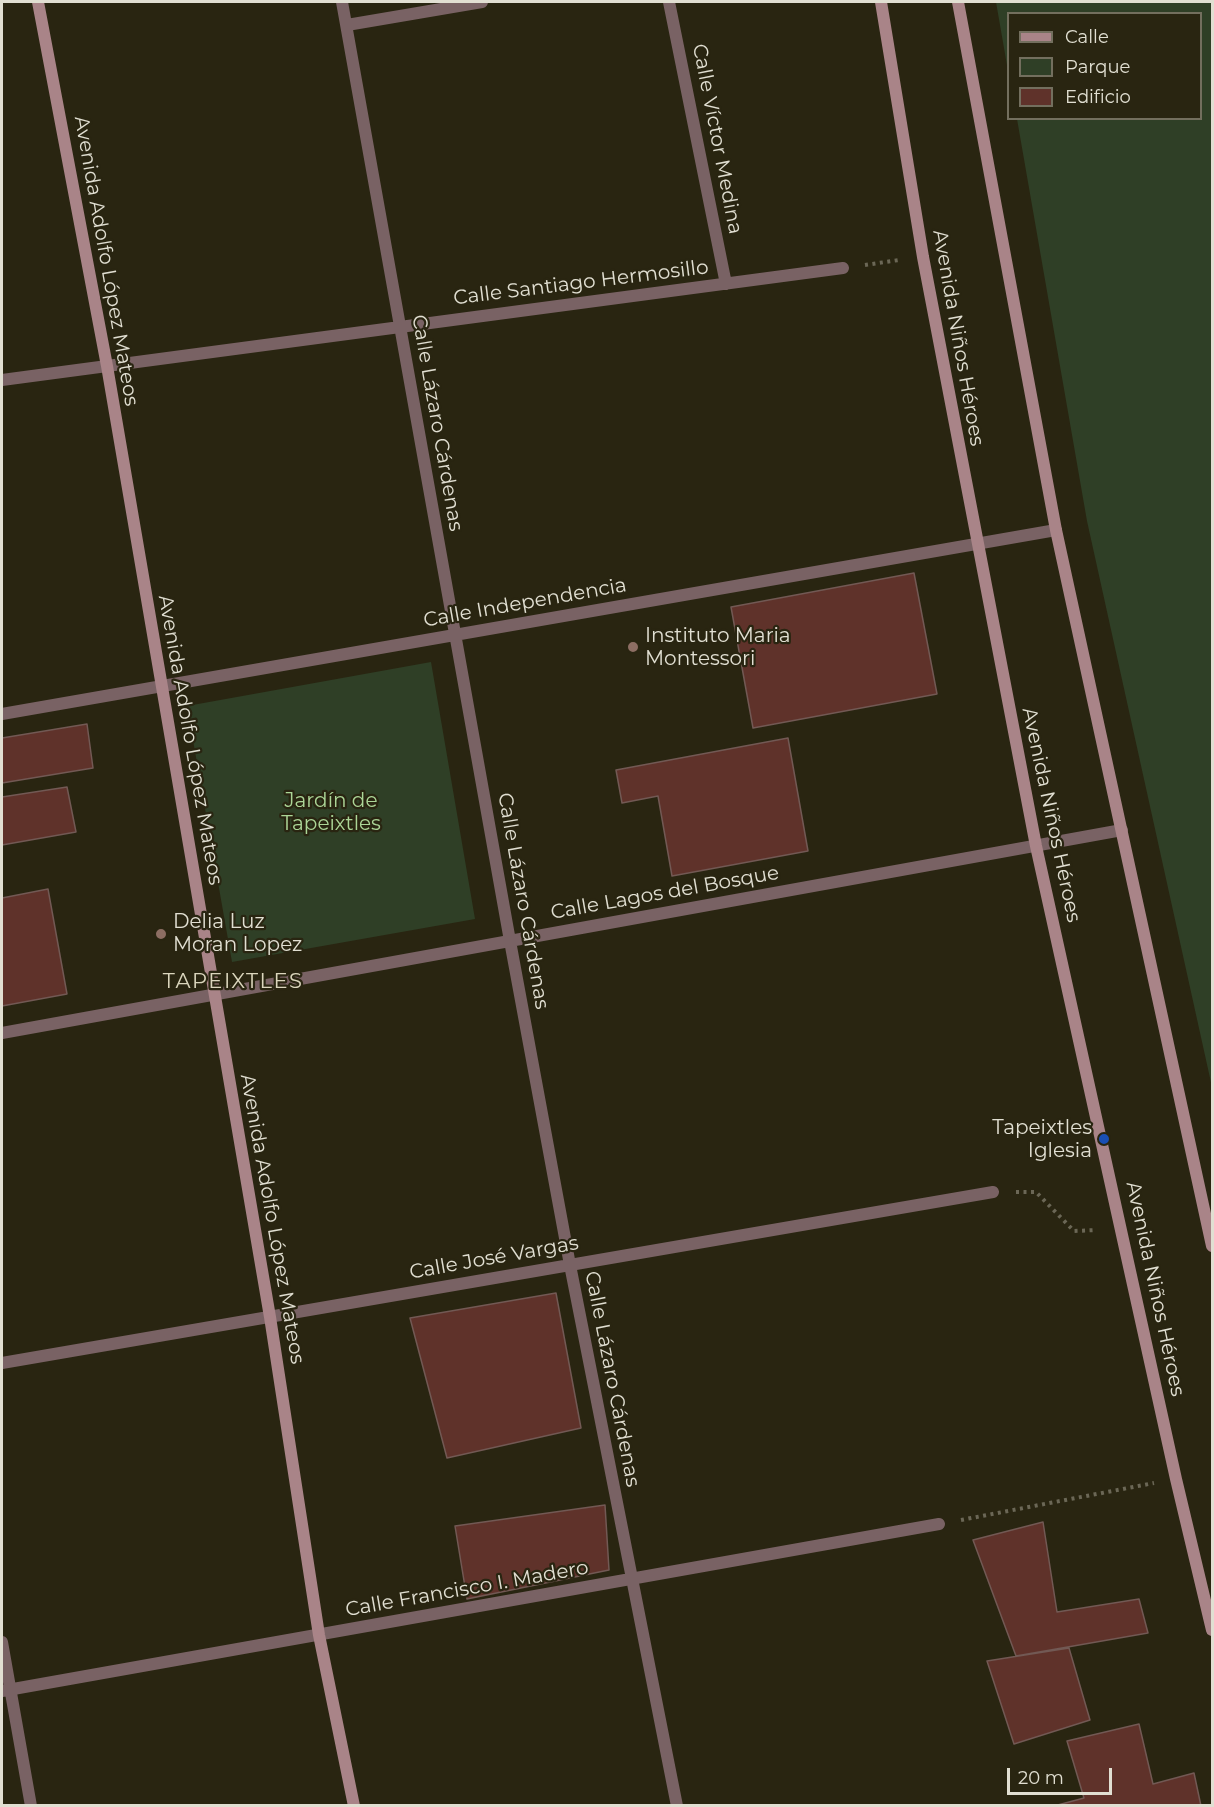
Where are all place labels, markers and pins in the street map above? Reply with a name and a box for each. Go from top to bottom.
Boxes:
place label: Instituto Maria Montessori [645,624,791,671]
marker: Instituto Maria Montessori [626,640,640,654]
place label: Delia Luz Moran Lopez [173,910,302,957]
marker: Delia Luz Moran Lopez [154,927,168,941]
place label: Tapeixtles Iglesia [992,1116,1092,1163]
marker: Tapeixtles Iglesia [1097,1132,1111,1146]

